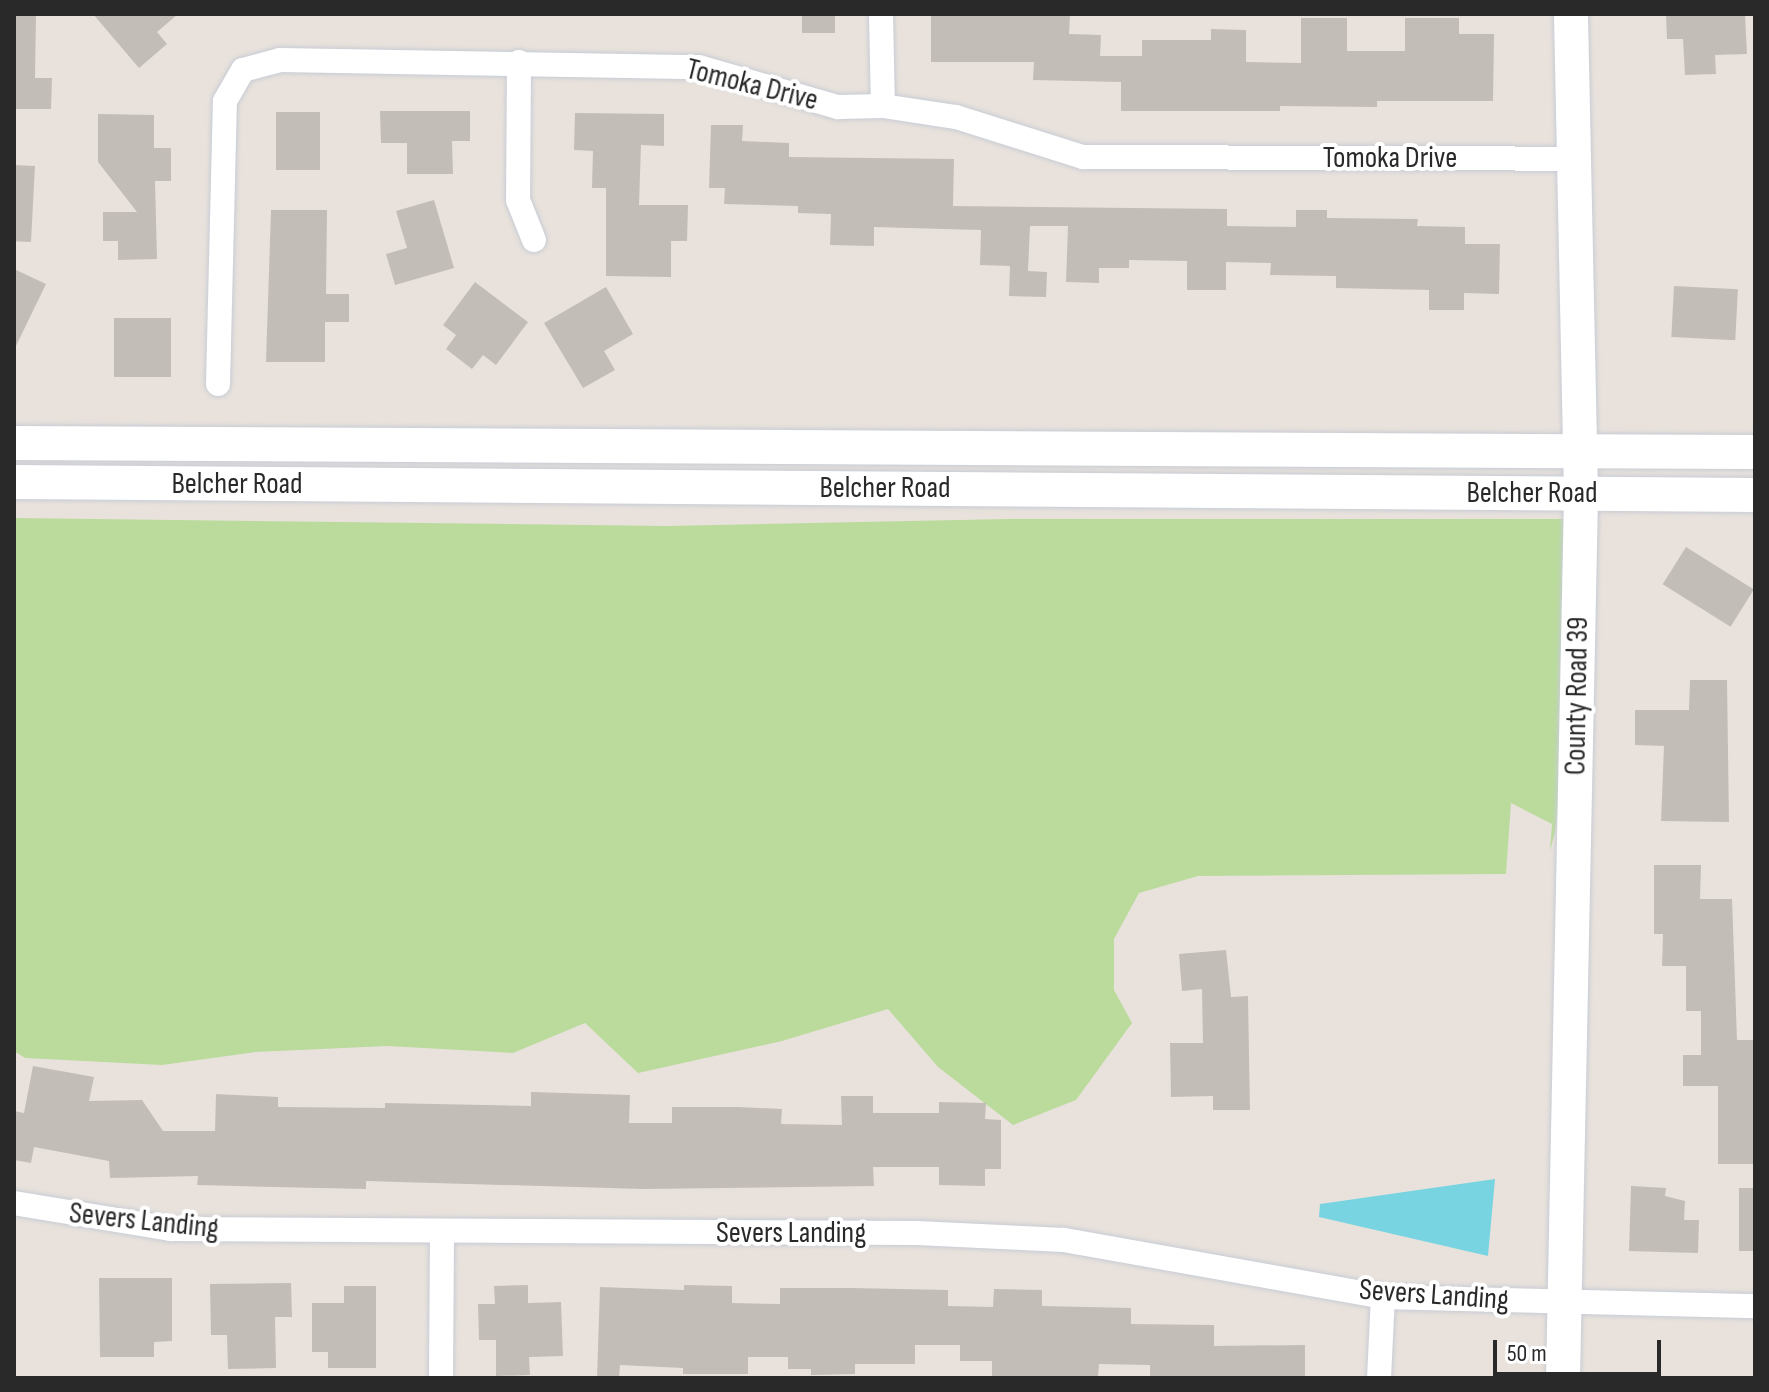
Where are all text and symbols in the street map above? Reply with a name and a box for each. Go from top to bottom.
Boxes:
street label: Tomoka Drive [682,51,822,119]
street label: Tomoka Drive [1323,140,1457,176]
street label: Belcher Road [171,466,303,502]
street label: Belcher Road [819,470,951,506]
street label: Belcher Road [1466,475,1598,511]
street label: County Road 39 [1558,616,1596,776]
street label: Severs Landing [67,1195,221,1247]
street label: Severs Landing [716,1215,866,1251]
street label: Severs Landing [1358,1272,1510,1318]
scale bar [1497,1324,1665,1374]
text: 50 m [1507,1339,1547,1368]

